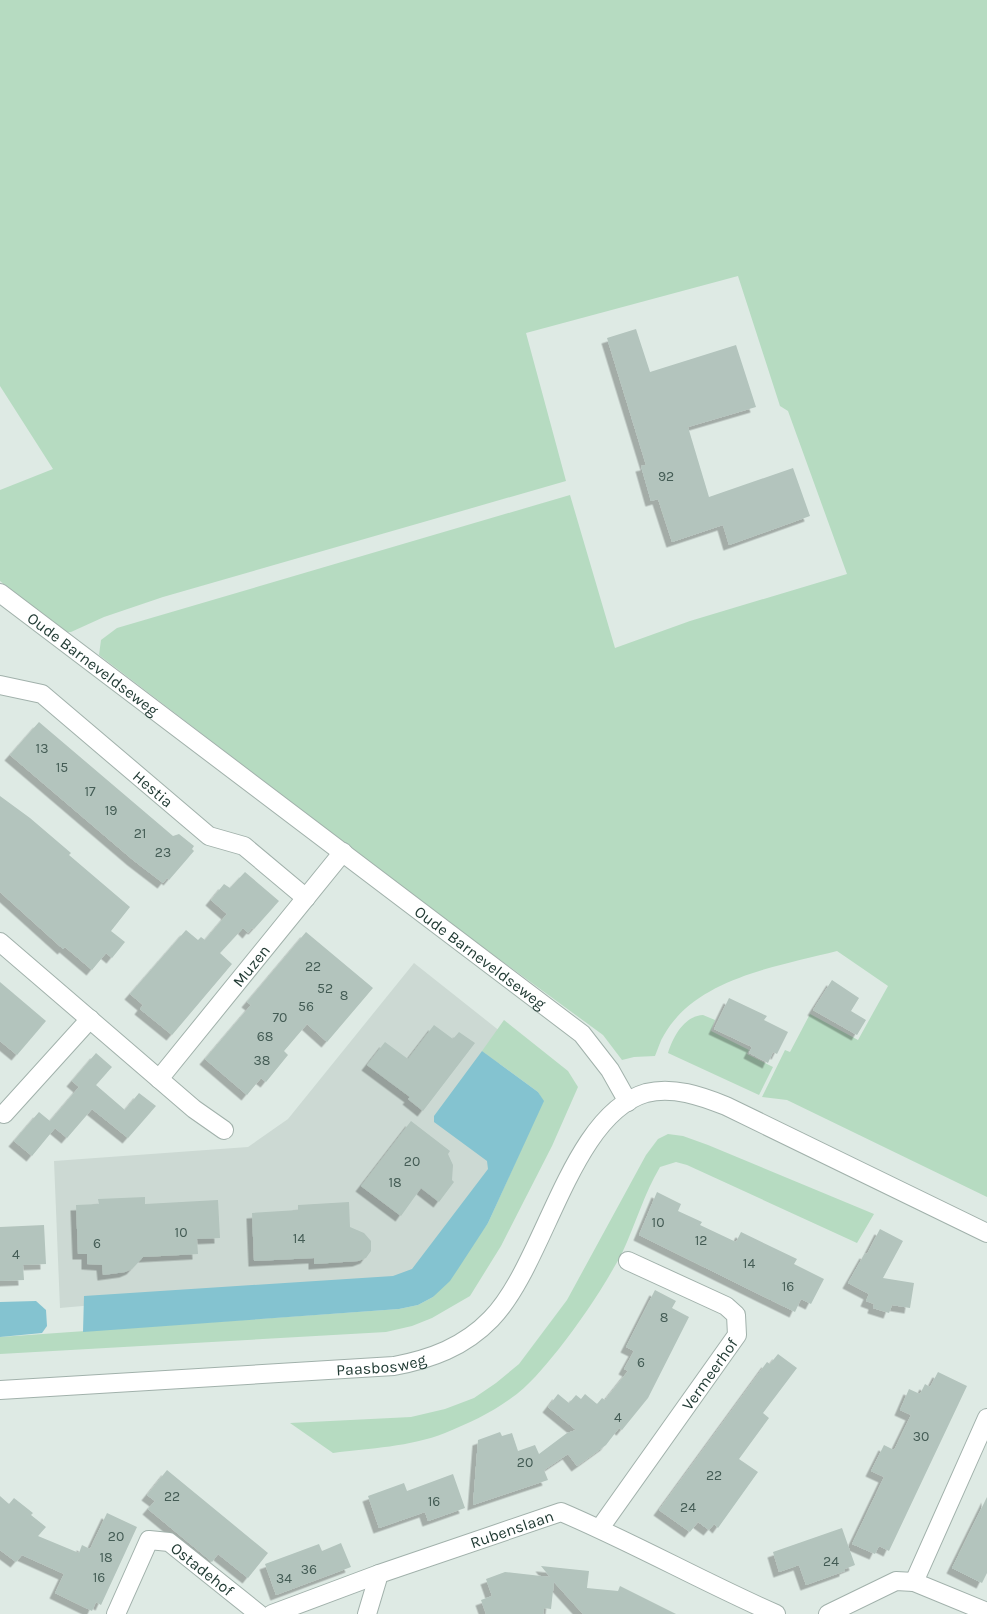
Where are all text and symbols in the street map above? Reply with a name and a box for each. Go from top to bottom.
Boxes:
house number: 92 [658,468,674,485]
street label: Oude Barneveldseweg [24,608,163,719]
house number: 13 [36,740,48,757]
house number: 15 [56,759,68,776]
street label: Hestia [129,766,177,811]
house number: 17 [84,783,96,800]
house number: 19 [105,802,117,819]
house number: 21 [134,825,146,842]
house number: 23 [155,844,171,861]
street label: Oude Barneveldseweg [411,901,550,1013]
street label: Muzen [228,941,274,990]
house number: 22 [305,958,321,975]
house number: 52 [317,980,333,997]
house number: 8 [340,987,348,1004]
house number: 56 [298,998,314,1015]
house number: 70 [273,1009,287,1026]
house number: 68 [257,1028,273,1045]
house number: 38 [254,1052,270,1069]
house number: 20 [404,1153,420,1170]
house number: 18 [388,1174,402,1191]
house number: 10 [652,1214,664,1231]
house number: 10 [175,1224,187,1241]
house number: 14 [293,1230,305,1247]
house number: 12 [695,1232,707,1249]
house number: 6 [93,1235,101,1252]
house number: 4 [12,1246,20,1263]
house number: 14 [743,1255,755,1272]
house number: 16 [782,1278,794,1295]
house number: 8 [660,1309,668,1326]
street label: Vermeerhof [677,1334,742,1413]
street label: Paasbosweg [336,1349,428,1379]
house number: 6 [637,1354,645,1371]
house number: 4 [614,1409,622,1426]
house number: 30 [913,1428,929,1445]
house number: 20 [517,1454,533,1471]
house number: 22 [706,1467,722,1484]
house number: 22 [164,1488,180,1505]
house number: 16 [428,1493,440,1510]
house number: 24 [680,1499,696,1516]
street label: Rubenslaan [467,1506,556,1552]
house number: 20 [108,1528,124,1545]
street label: Ostadehof [167,1538,238,1600]
house number: 18 [99,1549,113,1566]
house number: 24 [823,1553,839,1570]
house number: 36 [301,1561,317,1578]
house number: 16 [93,1569,105,1586]
house number: 34 [276,1570,292,1587]

